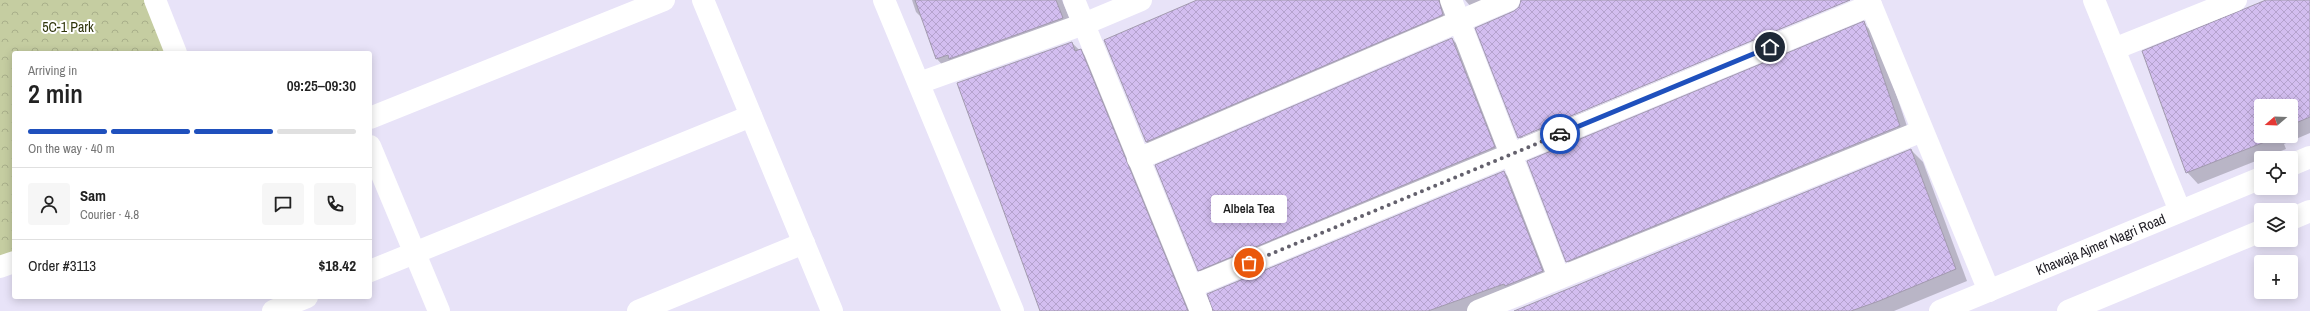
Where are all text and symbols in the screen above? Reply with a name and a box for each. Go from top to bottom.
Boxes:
park label: 5C-1 Park [42,18,94,36]
pin [1753,30,1787,64]
icon: home [1759,36,1781,58]
text: Arriving in [28,62,77,79]
text: 09:25–09:30 [287,75,356,96]
text: 2 min [28,76,83,111]
north arrow [2254,99,2298,143]
map controls [2254,99,2298,299]
courier [1540,114,1580,154]
icon: car [1549,123,1571,145]
text: On the way · 40 m [28,140,115,157]
button: locate [2254,151,2298,195]
button: person [28,183,70,225]
button: chat [262,183,304,225]
button: phone [314,183,356,225]
text: Sam [80,185,106,206]
callout: Albela Tea [1211,195,1287,223]
text: Albela Tea [1223,200,1275,217]
button: layers [2254,203,2298,247]
text: Courier · 4.8 [80,206,139,223]
street label: Khawaja Ajmer Nagri Road [2033,210,2168,279]
pin [1232,246,1266,280]
icon: bag [1238,252,1260,274]
text: Order #3113 [28,255,96,276]
text: $18.42 [318,255,356,276]
button: + [2254,255,2298,299]

